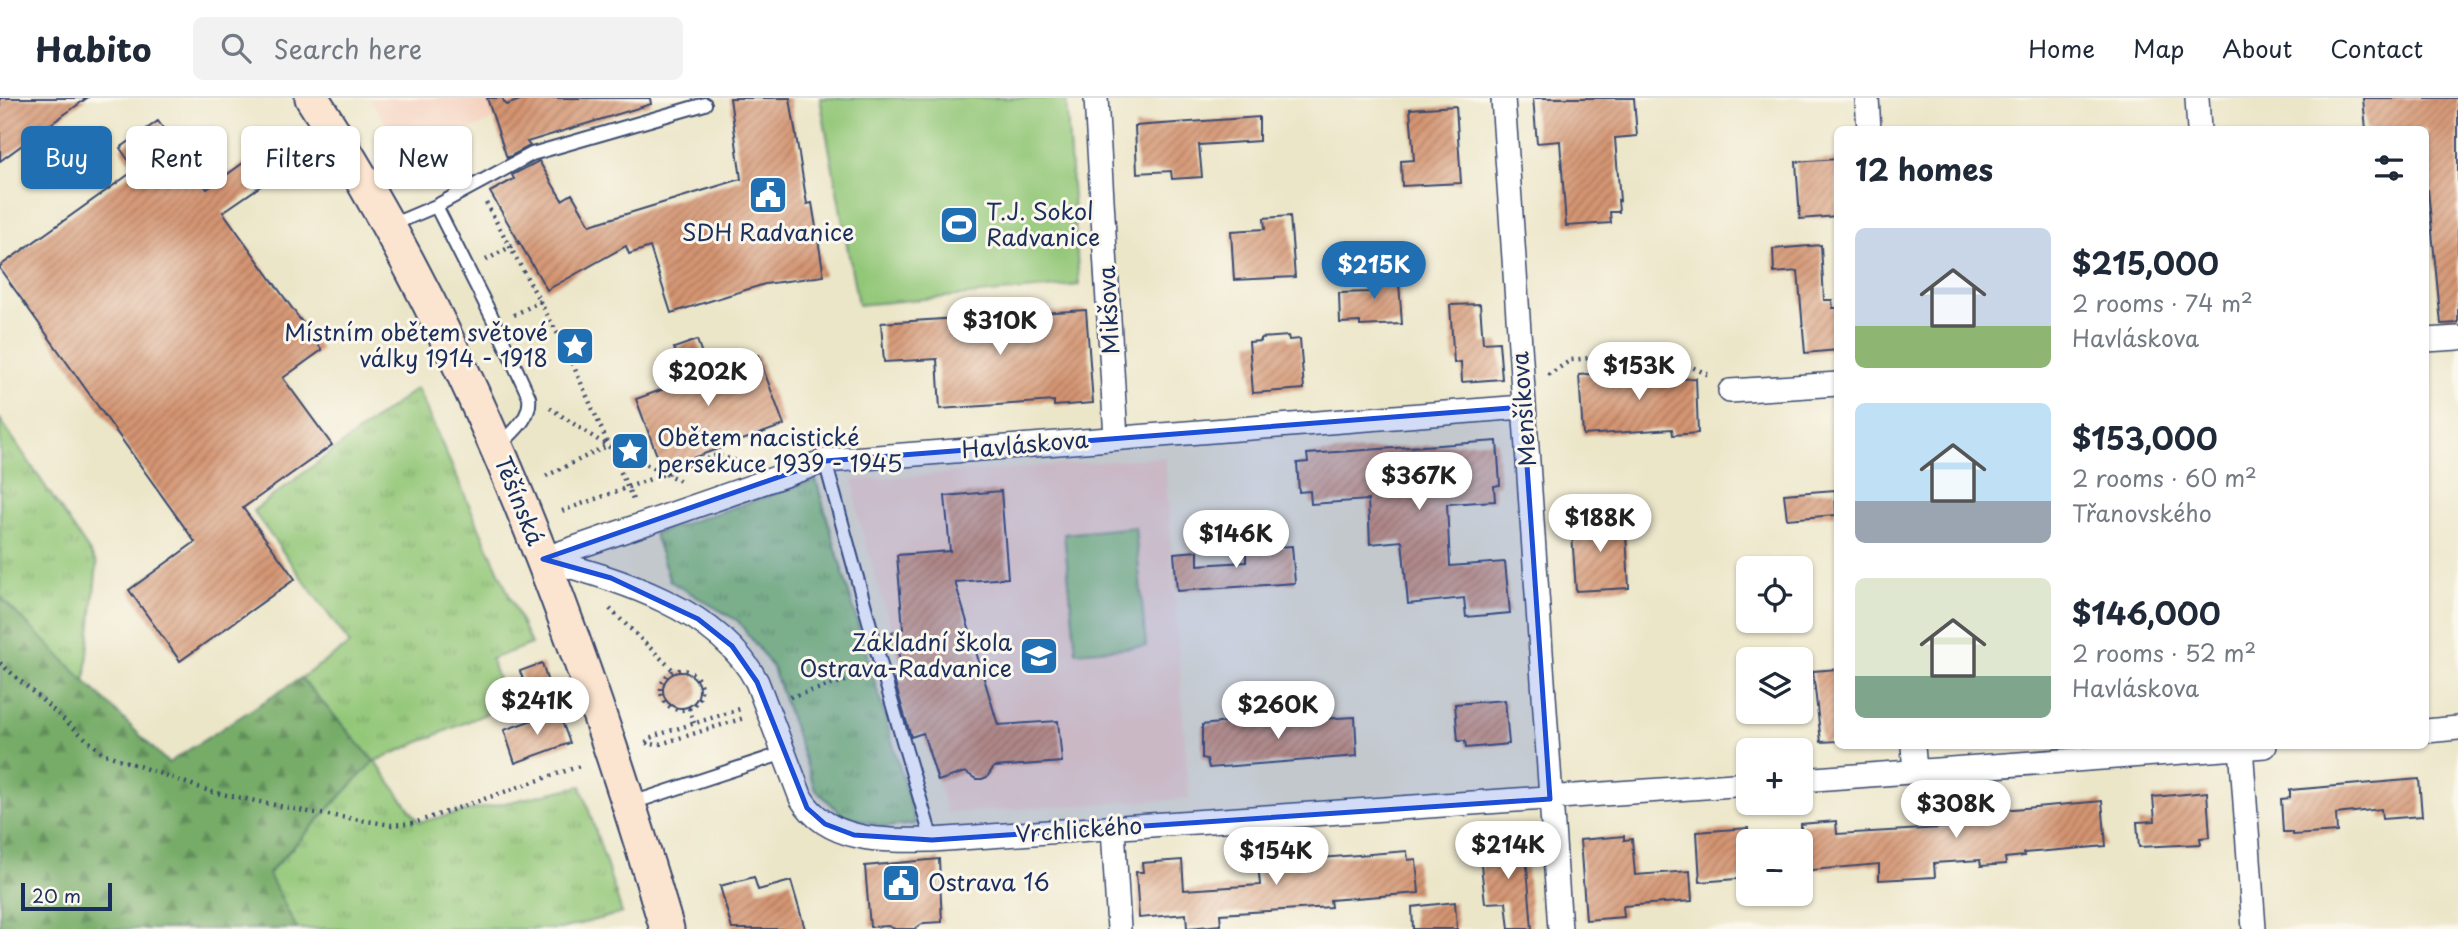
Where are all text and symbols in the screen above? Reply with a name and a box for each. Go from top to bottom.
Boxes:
search box [193,17,683,80]
text: Habito [35,23,151,73]
icon: search [217,29,255,67]
text: Search here [273,29,422,68]
text: Home [2028,30,2095,66]
text: Map [2133,30,2184,66]
text: About [2222,30,2292,66]
text: Contact [2330,30,2423,66]
chip: Buy [21,126,112,189]
chip: Rent [126,126,227,189]
chip: Filters [241,126,360,189]
chip: New [374,126,472,189]
text: 12 homes [1855,146,1993,191]
icon: filters [2370,149,2408,187]
public building icon: SDH Radvanice [747,174,789,216]
place label: T.J. Sokol Radvanice [986,193,1100,254]
sports icon: T.J. Sokol Radvanice [938,204,980,246]
place label: SDH Radvanice [682,214,854,249]
text: $215,000 [2072,240,2219,285]
pin: $215K [1325,242,1423,301]
text: $215K [1338,246,1410,281]
icon: home [1911,256,1995,340]
street label: Mikšova [1088,265,1127,355]
text: 2 rooms · 74 m² [2072,285,2253,320]
pin: $310K [951,298,1049,357]
text: $310K [963,302,1037,337]
place label: Místním obětem světové války 1914 - 1918 [284,314,548,375]
text: Havláskova [2072,320,2199,355]
place icon: Místním obětem světové války 1914 - 1918 [554,325,596,367]
pin: $153K [1590,342,1688,402]
text: $153K [1603,347,1675,382]
pin: $202K [659,348,757,408]
street label: Menšíkova [1501,350,1544,468]
text: $202K [669,353,747,388]
text: $153,000 [2072,415,2218,460]
place label: Obětem nacistické persekuce 1939 - 1945 [657,419,902,480]
street label: Havláskova [960,421,1090,466]
place icon: Obětem nacistické persekuce 1939 - 1945 [609,430,651,472]
icon: home [1911,431,1995,515]
street label: Těšínská [487,451,554,551]
pin: $367K [1370,452,1468,512]
text: $367K [1381,457,1457,492]
text: 2 rooms · 60 m² [2072,460,2257,495]
pin: $188K [1551,494,1649,554]
text: Třanovského [2072,495,2212,530]
text: $188K [1565,499,1635,534]
pin: $146K [1187,510,1285,570]
text: $146K [1199,515,1273,550]
map controls [1736,556,1813,906]
button: locate [1736,556,1813,633]
text: $146,000 [2072,590,2221,635]
icon: home [1911,606,1995,690]
place label: Základní škola Ostrava-Radvanice [799,624,1013,685]
school or university icon: Základní škola Ostrava-Radvanice [1018,635,1060,677]
text: 2 rooms · 52 m² [2072,635,2256,670]
button: layers [1736,647,1813,724]
text: Havláskova [2072,670,2199,705]
pin: $241K [488,678,586,737]
text: $241K [501,682,573,717]
pin: $260K [1229,682,1327,741]
text: $260K [1238,686,1318,721]
button: + [1736,738,1813,815]
pin: $308K [1907,780,2005,840]
text: $308K [1917,785,1995,820]
street label: Vrchlického [1014,807,1143,850]
pin: $214K [1459,822,1557,881]
text: $214K [1471,826,1545,861]
pin: $154K [1227,828,1325,887]
button: − [1736,829,1813,906]
text: $154K [1240,832,1312,867]
public building icon: Ostrava 16 [880,862,922,904]
place label: Ostrava 16 [928,864,1050,899]
scale bar [21,880,112,912]
text: 20 m [32,881,81,909]

